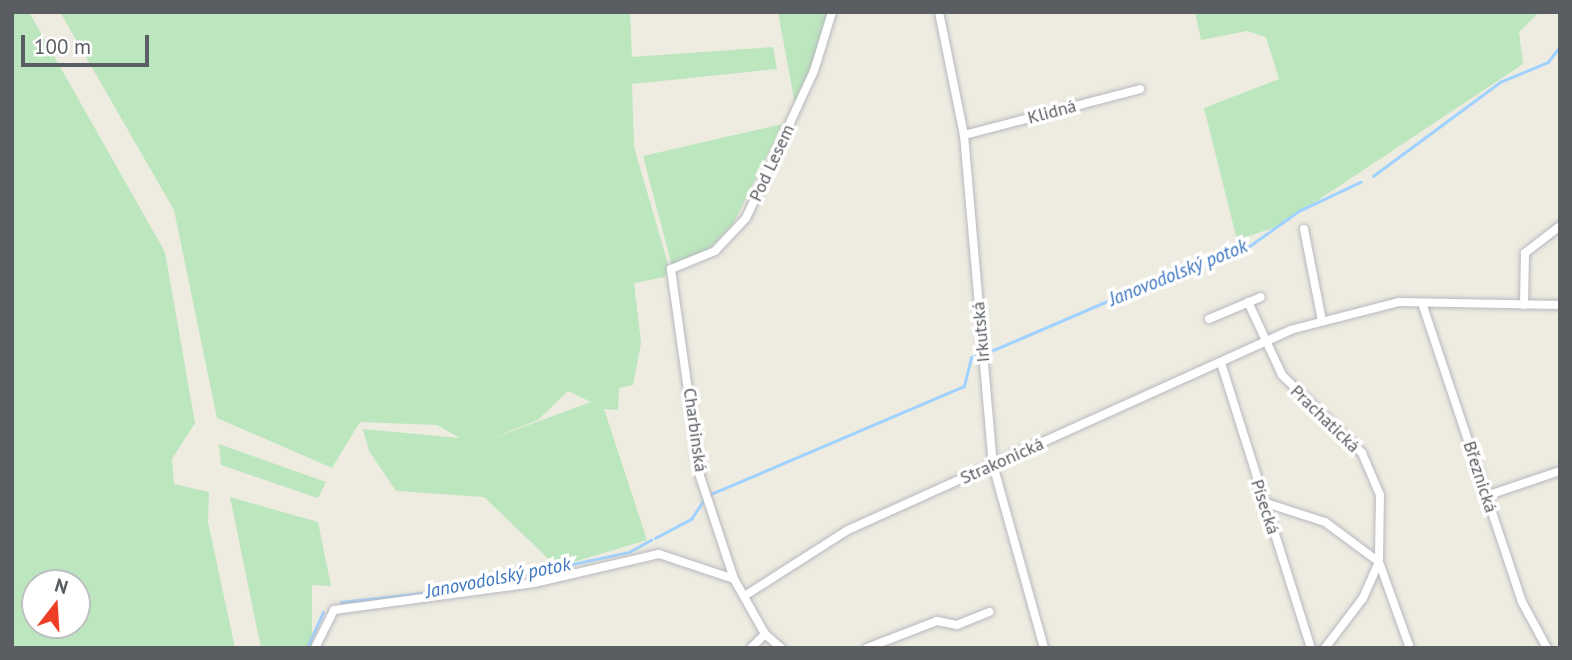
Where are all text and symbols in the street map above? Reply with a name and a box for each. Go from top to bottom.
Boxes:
scale bar [24,21,152,65]
text: 100 m [34,33,91,60]
street label: Klidná [1025,95,1079,129]
street label: Pod Lesem [745,121,799,205]
water label: Janovodolský potok [1105,235,1251,311]
street label: Irkutská [968,301,994,363]
street label: Prachatická [1286,381,1364,457]
street label: Charbinská [678,387,712,473]
street label: Strakonická [957,433,1047,489]
street label: Březnická [1458,438,1502,516]
street label: Písecká [1246,477,1284,537]
water label: Janovodolský potok [423,553,573,603]
north arrow [21,569,91,639]
text: N [52,573,71,599]

